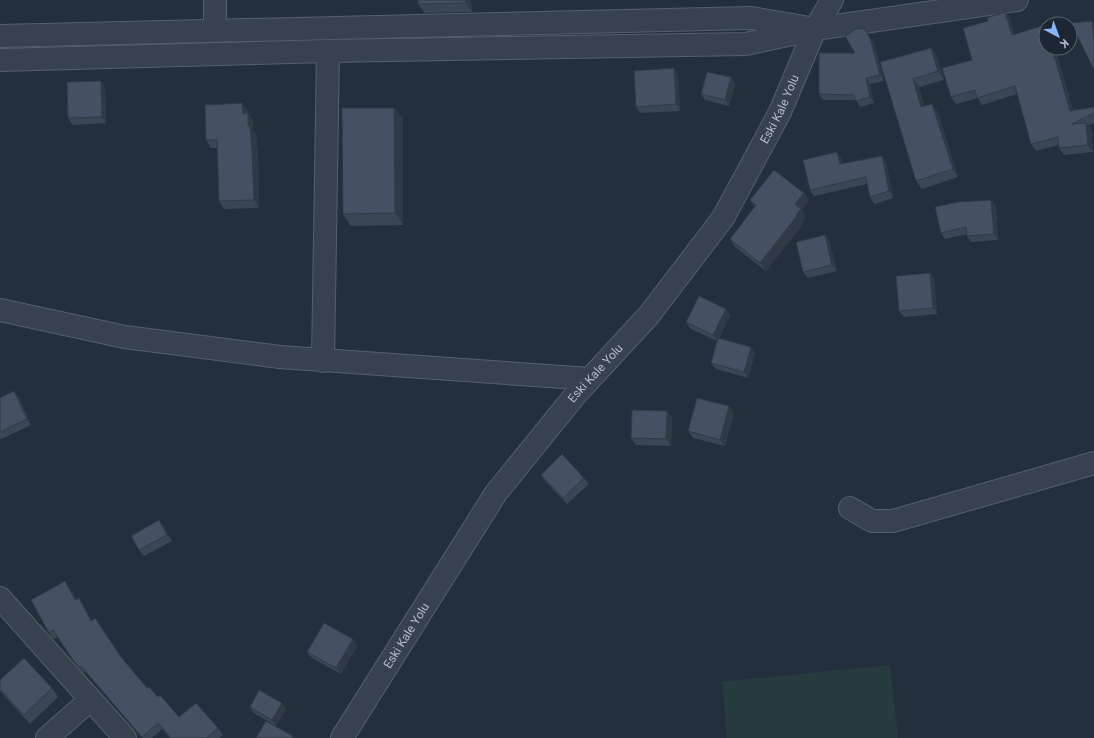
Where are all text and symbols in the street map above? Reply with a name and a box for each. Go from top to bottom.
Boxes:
north arrow [1038,16,1078,56]
text: K [1057,36,1071,51]
street label: Eski Kale Yolu [757,73,802,146]
street label: Eski Kale Yolu [565,341,626,405]
street label: Eski Kale Yolu [381,600,432,671]

